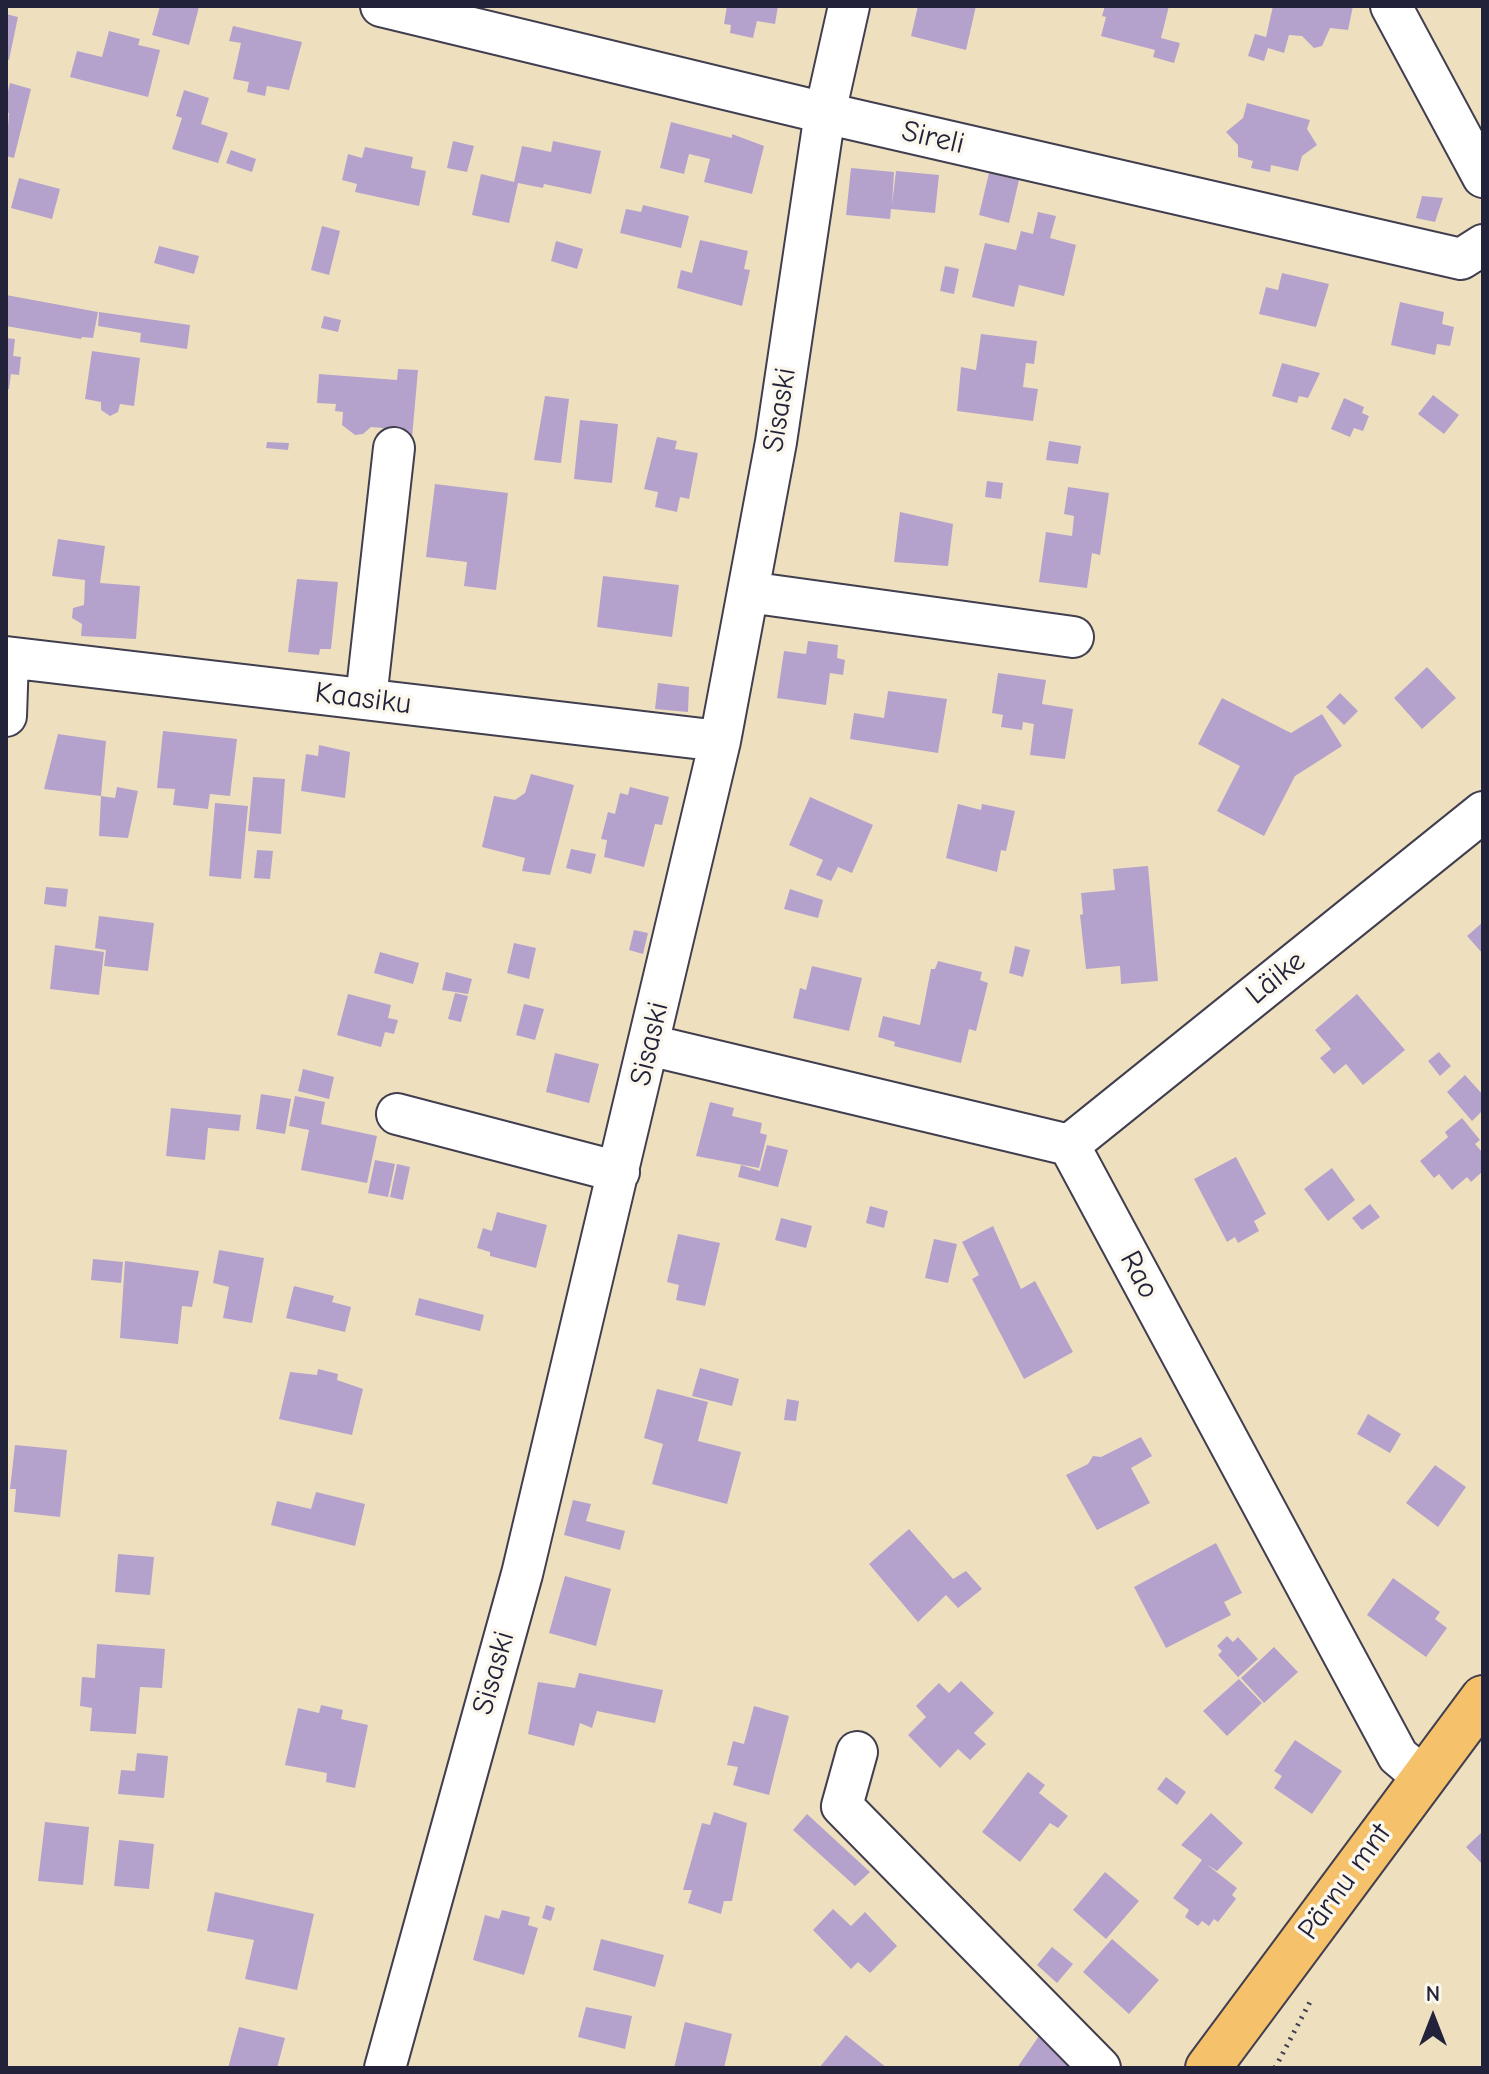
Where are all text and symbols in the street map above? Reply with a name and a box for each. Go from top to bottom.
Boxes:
street label: Sireli [898,113,968,163]
street label: Sisaski [756,365,804,455]
street label: Kaasiku [313,675,413,723]
street label: Läike [1239,943,1313,1013]
street label: Sisaski [623,999,677,1089]
street label: Rao [1112,1245,1166,1305]
street label: Sisaski [465,1627,523,1719]
street label: Pärnu mnt [1291,1817,1399,1947]
north arrow [1393,1978,1473,2058]
text: N [1426,1981,1440,2007]

